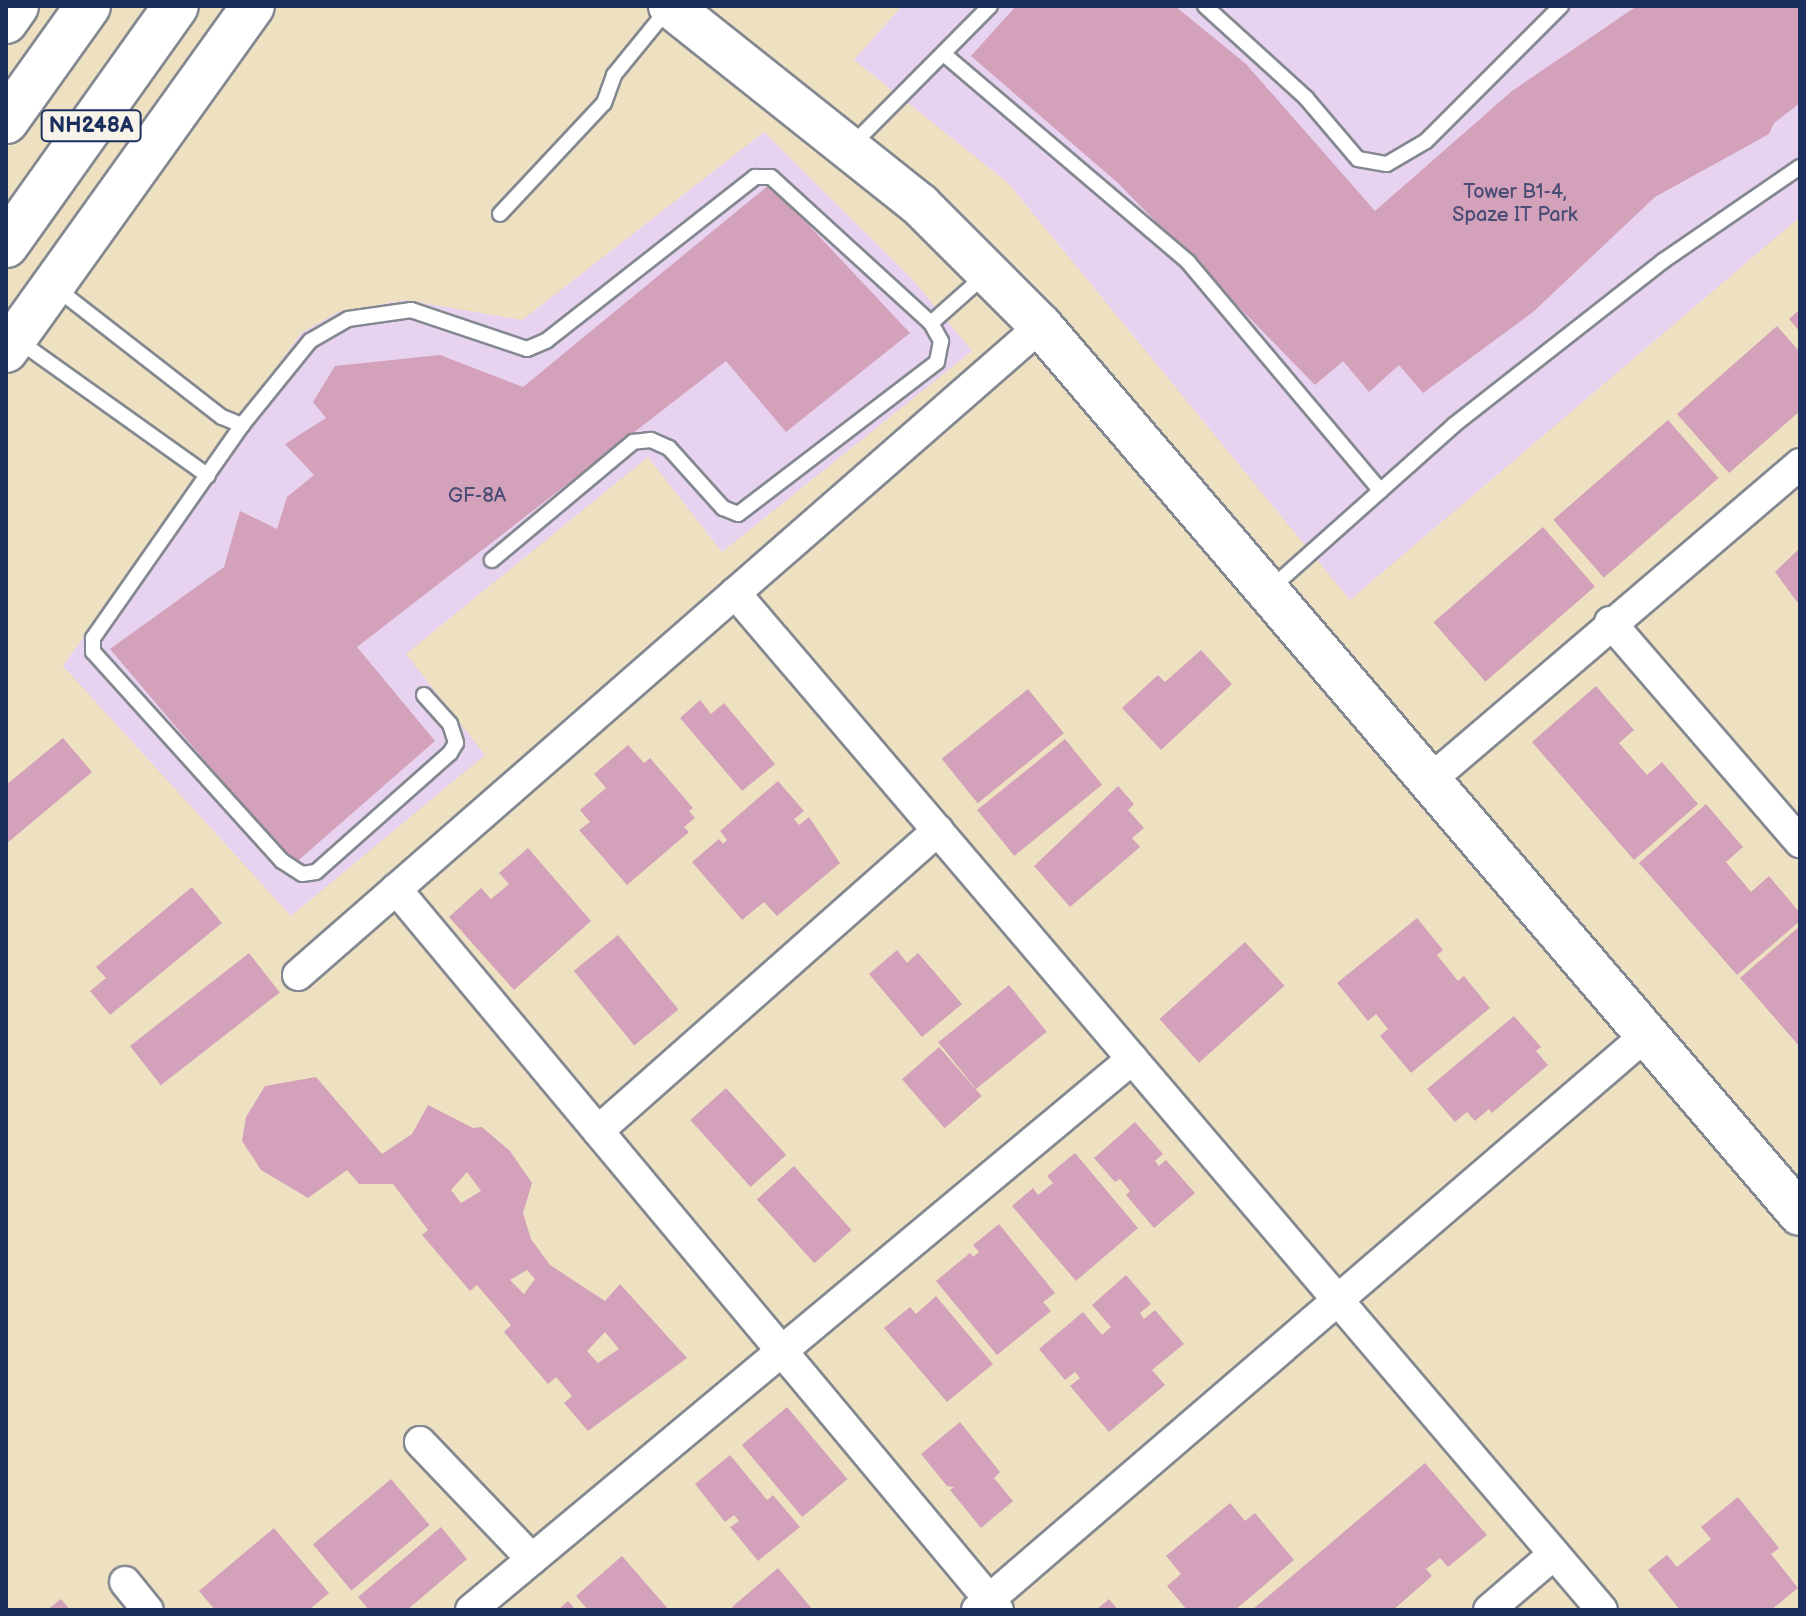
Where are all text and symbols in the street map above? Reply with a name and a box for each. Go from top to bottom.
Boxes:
road number: NH248A [39,108,143,144]
house number: Tower B1-4, Spaze IT Park [1452,181,1578,228]
house number: GF-8A [448,484,506,508]

